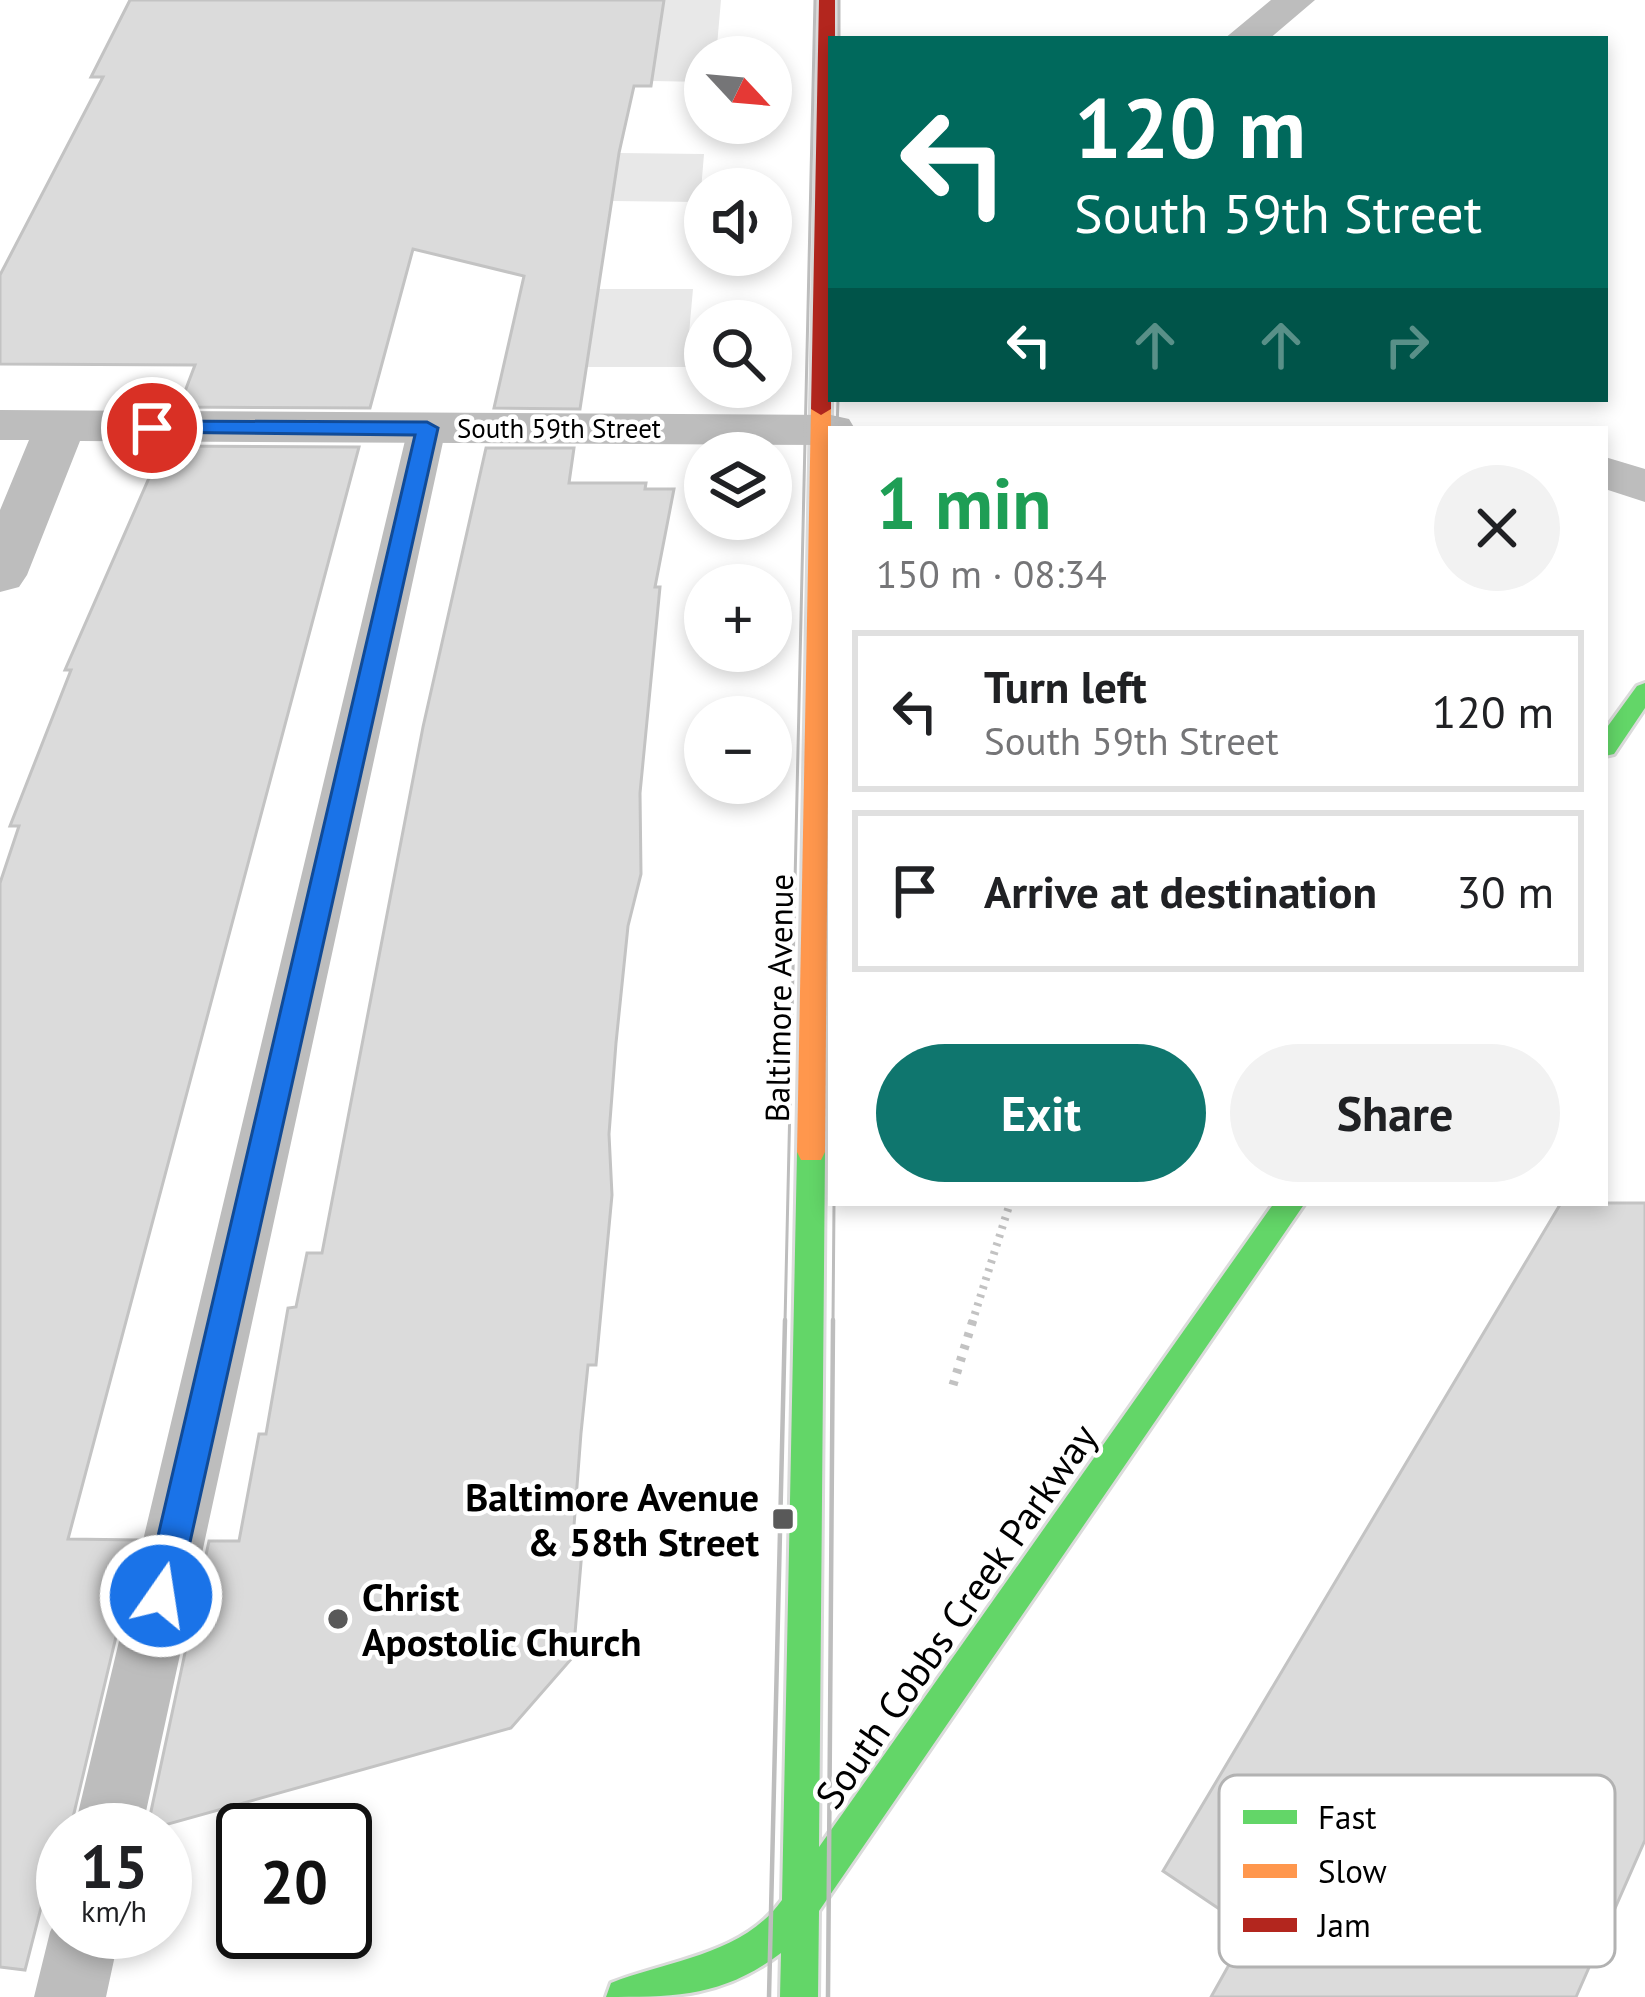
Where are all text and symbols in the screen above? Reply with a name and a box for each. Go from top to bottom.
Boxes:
north arrow [684,36,792,144]
map controls [684,36,792,804]
text: 120 m [1074,72,1306,181]
icon: left [876,84,1032,240]
button: sound [684,168,792,276]
text: South 59th Street [1074,178,1482,248]
button: search [684,300,792,408]
icon: left [996,312,1062,378]
icon: ahead [1122,312,1188,378]
icon: ahead [1248,312,1314,378]
icon: right [1374,312,1440,378]
pin [101,377,203,479]
icon: arrive [119,395,185,461]
street label: South 59th Street [457,411,661,445]
button: layers [684,432,792,540]
text: 1 min [876,456,1052,549]
button: close [1434,465,1560,591]
text: 150 m · 08:34 [876,548,1107,599]
button: + [684,564,792,672]
text: Turn left [984,657,1147,715]
icon: left [882,678,948,744]
text: 120 m [1432,682,1554,740]
button: − [684,696,792,804]
text: South 59th Street [984,715,1279,766]
icon: arrive [882,858,948,924]
text: Arrive at destination [984,862,1377,920]
text: 30 m [1456,862,1554,920]
street label: Baltimore Avenue [755,873,802,1123]
button: Exit [876,1044,1206,1182]
button: Share [1230,1044,1560,1182]
street label: South Cobbs Creek Parkway [803,1413,1108,1818]
place label: Baltimore Avenue & 58th Street [465,1471,759,1567]
marker: Baltimore Avenue & 58th Street [770,1506,796,1532]
position arrow [98,1533,224,1659]
place label: Christ Apostolic Church [362,1571,642,1667]
marker: Christ Apostolic Church [325,1606,351,1632]
legend [1219,1775,1615,1967]
text: Fast [1318,1795,1377,1838]
speed limit sign: 20 [216,1803,372,1959]
text: 15 [80,1827,148,1905]
text: Slow [1318,1849,1387,1892]
text: km/h [81,1891,147,1930]
text: Jam [1316,1903,1371,1946]

